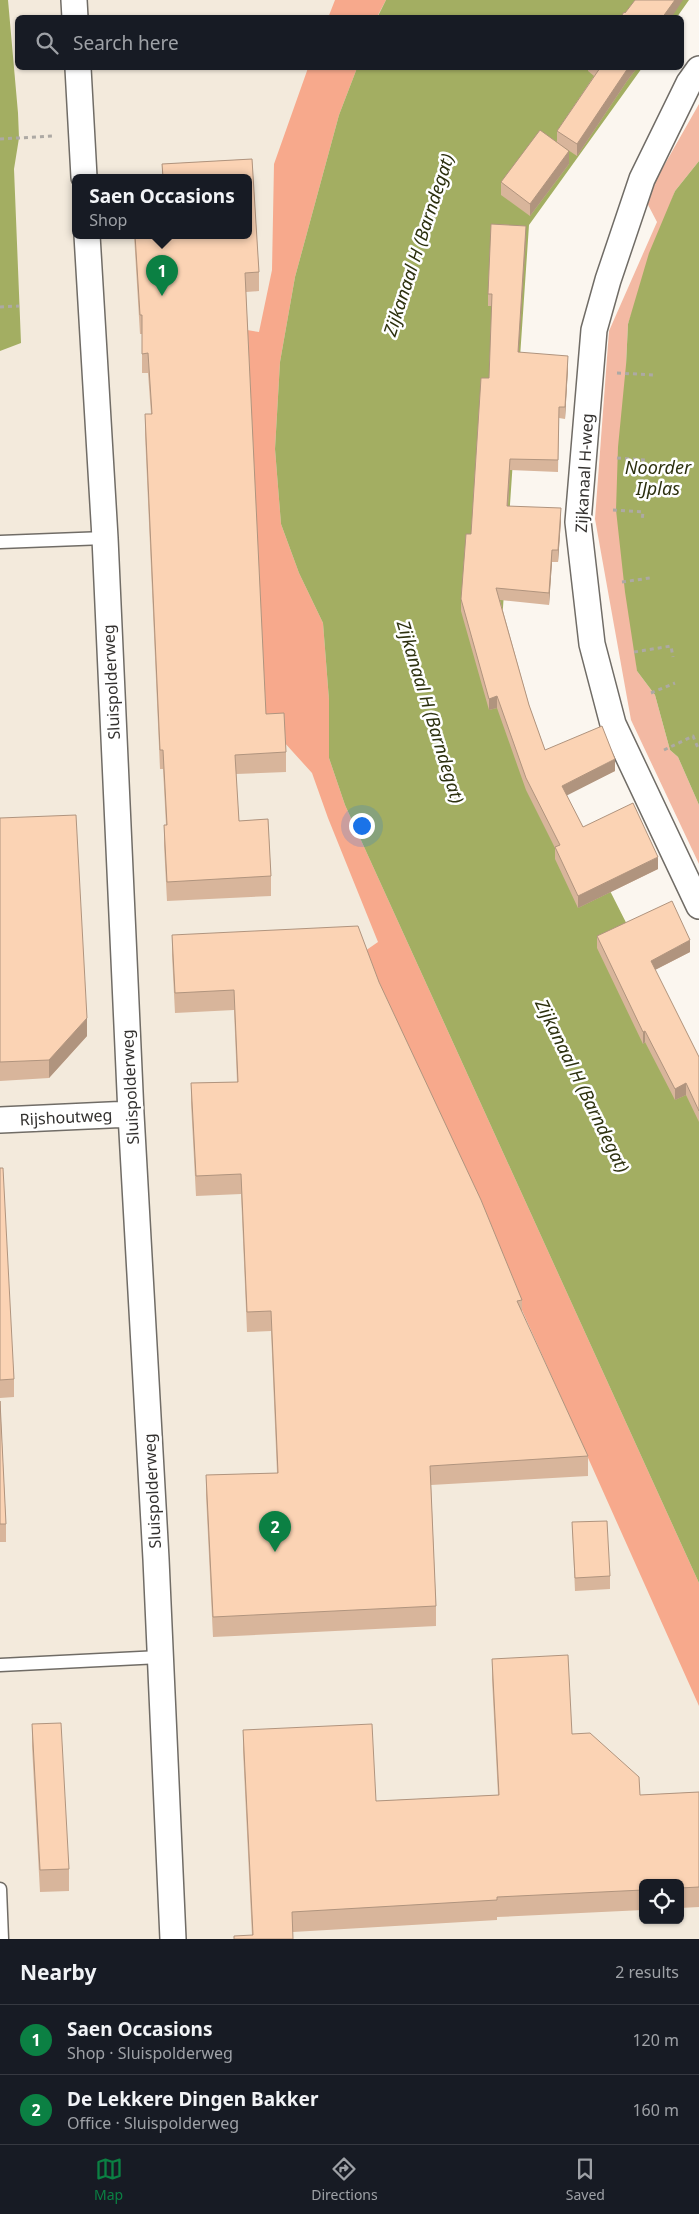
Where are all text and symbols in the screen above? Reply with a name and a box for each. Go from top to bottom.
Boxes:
search box [15,15,684,70]
icon: search [33,29,61,57]
text: Search here [73,30,179,56]
water label: Zijkanaal H (Barndegat) [377,150,459,340]
popup [72,174,252,239]
text: Saen Occasions [89,183,235,209]
text: Shop [89,209,127,231]
pin: 1 [146,255,178,296]
street label: Zijkanaal H-weg [570,413,598,533]
water label: Noorder IJplas [625,455,692,500]
water label: Zijkanaal H (Barndegat) [391,616,470,806]
street label: Sluispolderweg [97,624,125,740]
your location [349,813,375,839]
water label: Zijkanaal H (Barndegat) [530,994,635,1176]
street label: Sluispolderweg [116,1029,144,1145]
street label: Rijshoutweg [19,1104,113,1130]
street label: Sluispolderweg [138,1433,166,1549]
pin: 2 [259,1511,291,1552]
map controls [639,1879,684,1924]
button: locate [639,1879,684,1924]
text: Nearby [20,1958,96,1986]
text: 2 results [615,1961,679,1983]
text: Saen Occasions [67,2016,212,2042]
text: 1 [31,2029,41,2051]
text: 120 m [632,2029,679,2051]
text: Shop · Sluispolderweg [67,2042,233,2064]
text: De Lekkere Dingen Bakker [67,2086,318,2112]
text: 2 [31,2099,41,2121]
text: 160 m [632,2099,679,2121]
text: Office · Sluispolderweg [67,2112,239,2134]
tab: Map [94,2155,123,2204]
tab: Directions [311,2155,378,2204]
tab: Saved [566,2155,605,2204]

